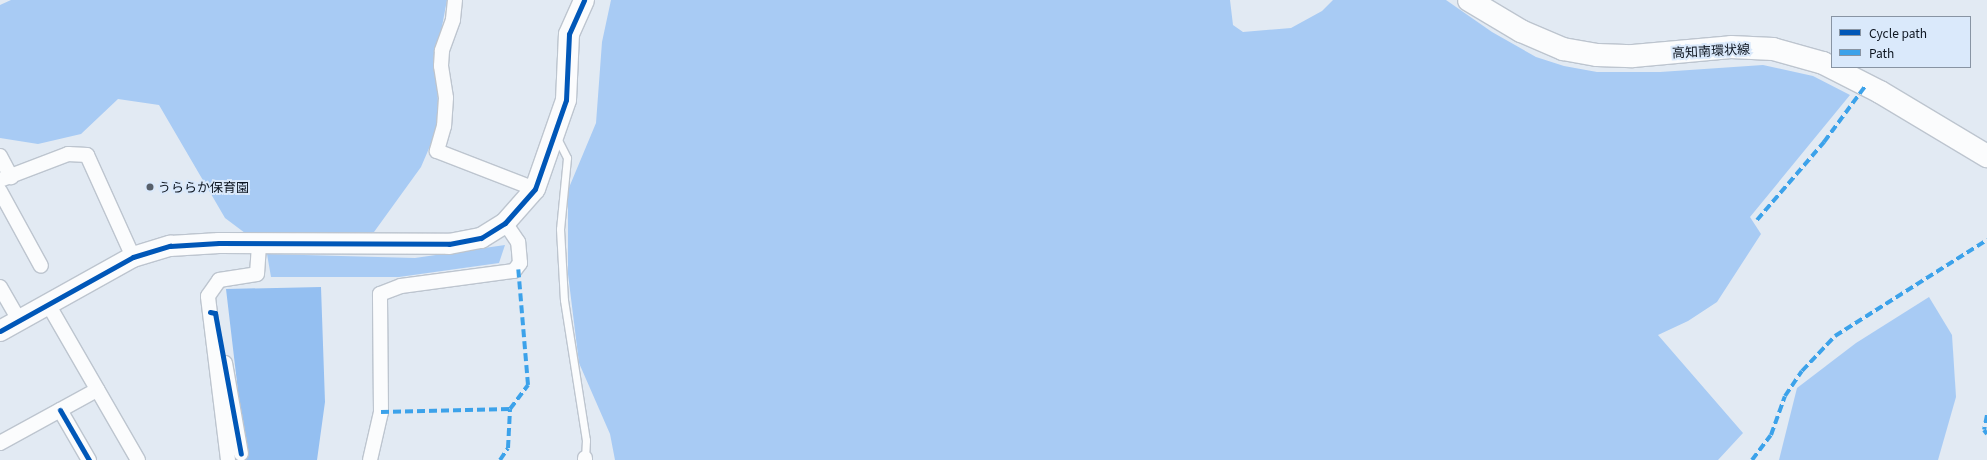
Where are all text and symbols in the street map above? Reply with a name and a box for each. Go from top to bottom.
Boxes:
legend [1831,16,1971,68]
text: Cycle path [1869,24,1927,41]
street label: 高知南環状線 [1672,41,1750,61]
text: Path [1869,44,1894,61]
place label: うららか保育園 [158,179,249,195]
marker: うららか保育園 [145,182,155,192]

